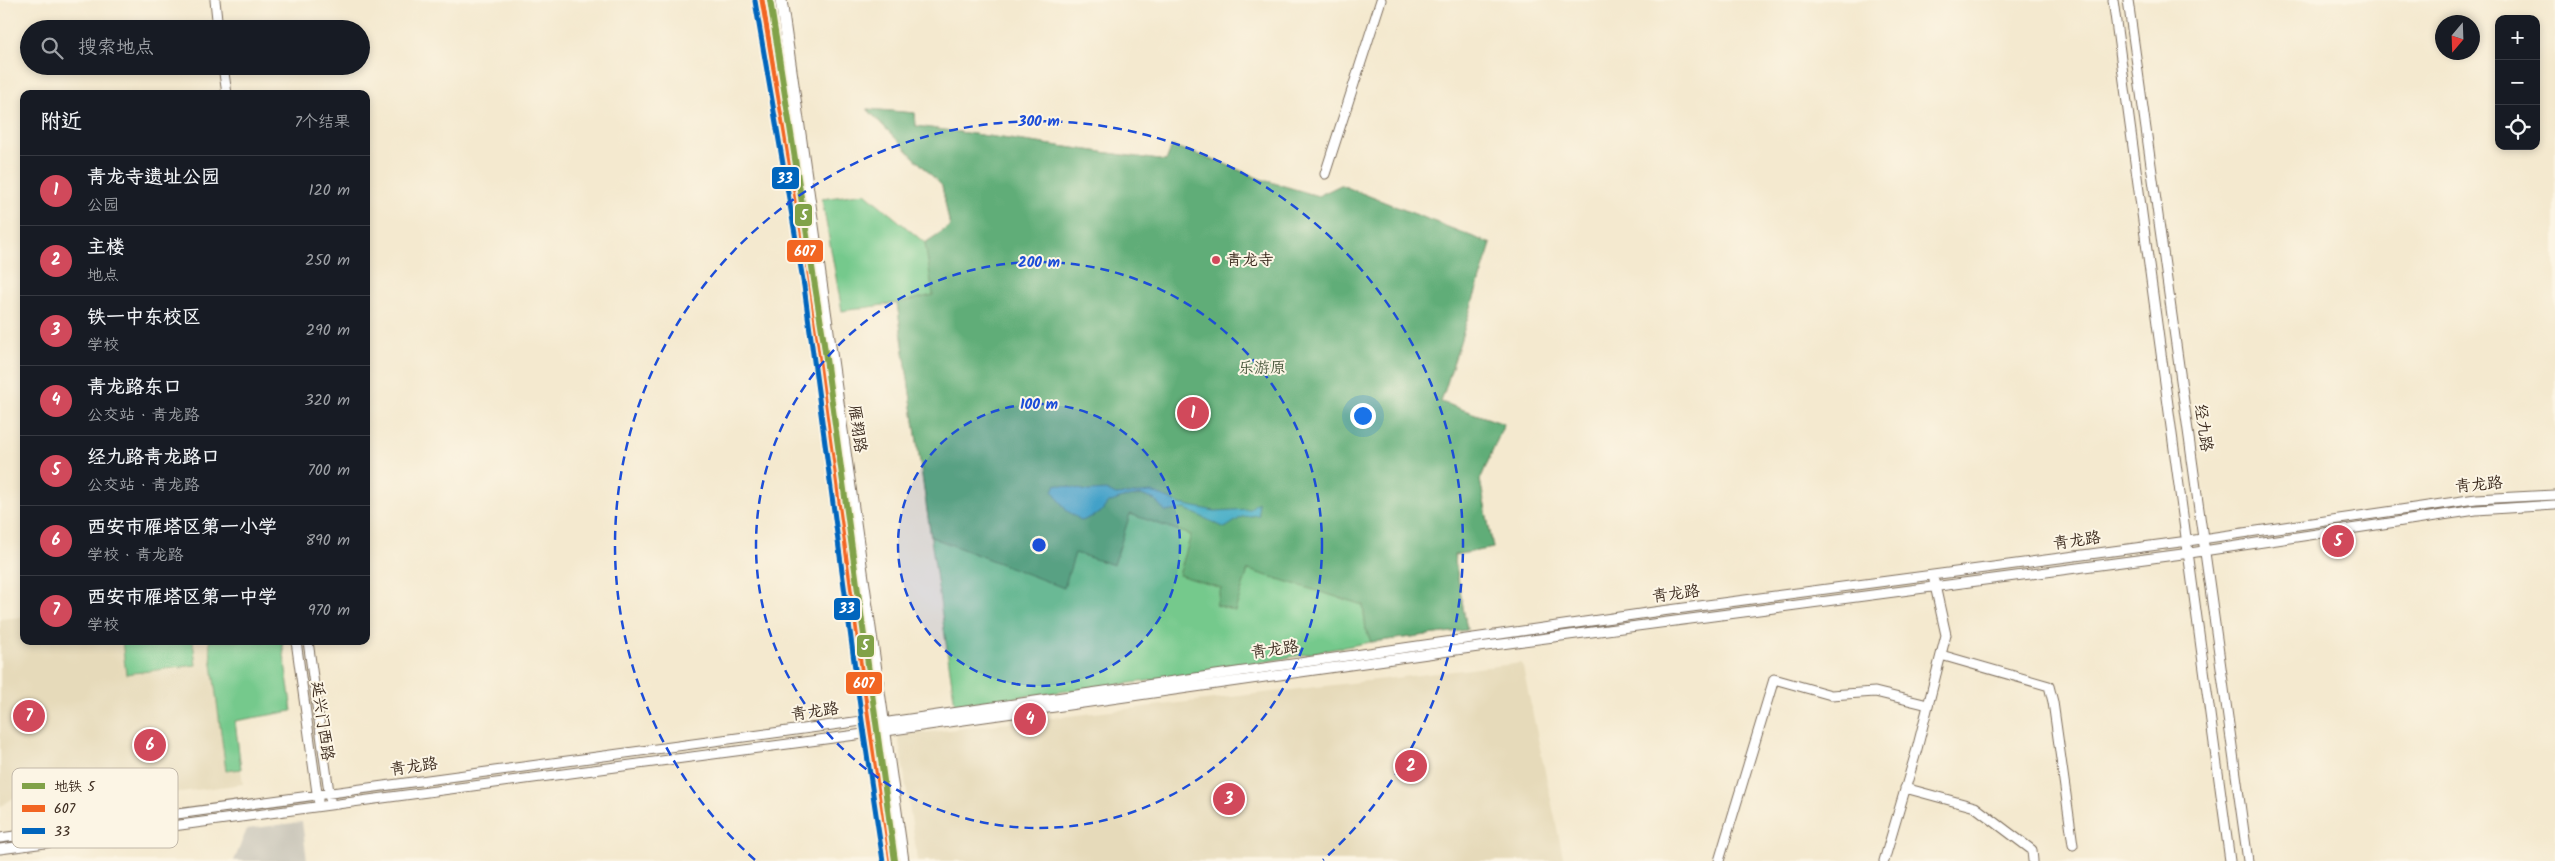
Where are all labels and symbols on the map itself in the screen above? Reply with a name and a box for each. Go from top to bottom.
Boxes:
north arrow [2435,15,2480,60]
text: 300 m [1017,110,1060,134]
line badge: 33 [771,166,800,190]
text: 33 [776,168,793,190]
line badge: 5 [794,203,813,227]
text: 5 [799,205,809,227]
line badge: 607 [786,239,824,263]
text: 607 [794,241,816,263]
place label: 青龙寺 [1226,248,1274,273]
text: 200 m [1018,251,1060,275]
marker: 青龙寺 [1210,254,1222,266]
park label: 乐游原 [1238,356,1286,381]
text: 100 m [1020,393,1058,417]
pin: 1 [1177,394,1209,432]
street label: 经九路 [2187,402,2219,454]
street label: 雁翔路 [841,403,873,455]
your location [1350,403,1376,429]
street label: 青龙路 [2454,470,2504,500]
pin: 5 [2322,522,2354,560]
street label: 青龙路 [2051,525,2103,557]
centre of rings [1030,536,1048,554]
street label: 青龙路 [1651,579,1701,609]
line badge: 33 [833,597,861,621]
text: 33 [838,598,855,620]
line badge: 5 [856,634,875,658]
street label: 青龙路 [1249,634,1301,666]
text: 5 [860,635,870,657]
line badge: 607 [845,671,883,695]
text: 607 [853,673,875,695]
street label: 延兴门西路 [304,680,340,762]
street label: 青龙路 [789,696,841,728]
pin: 7 [13,697,45,735]
pin: 4 [1014,700,1046,738]
pin: 6 [134,726,166,764]
pin: 2 [1395,747,1427,785]
street label: 青龙路 [388,751,440,783]
legend [12,768,178,848]
text: 地铁 5 [54,776,97,798]
pin: 3 [1213,780,1245,818]
text: 607 [54,798,76,820]
text: 33 [54,821,70,843]

